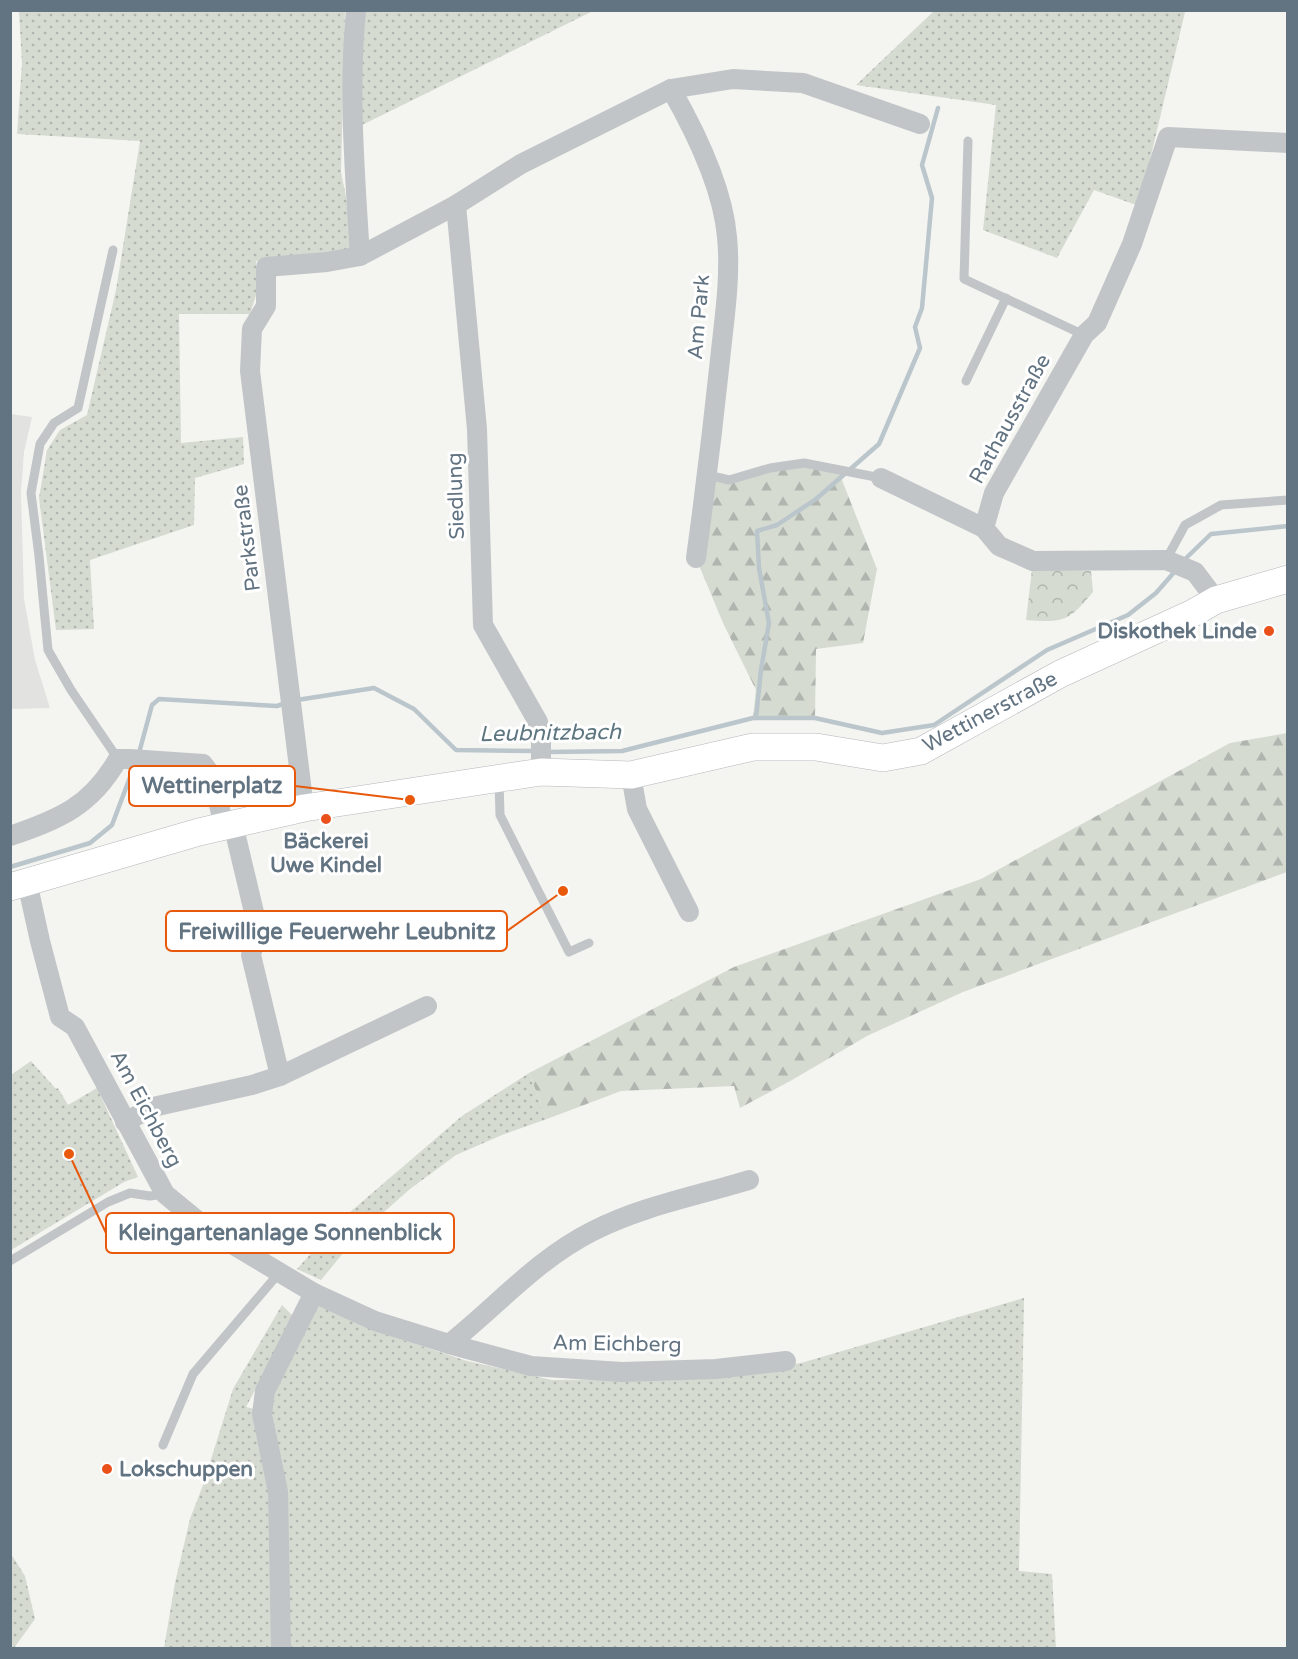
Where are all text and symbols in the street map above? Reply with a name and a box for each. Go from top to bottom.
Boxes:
street label: Am Park [683,274,715,360]
street label: Rathausstraße [964,350,1056,488]
street label: Siedlung [442,452,470,540]
street label: Parkstraße [228,483,266,593]
place label: Diskothek Linde [1097,619,1257,644]
marker: Diskothek Linde [1262,624,1276,638]
street label: Wettinerstraße [918,666,1062,758]
water label: Leubnitzbach [479,719,622,747]
callout: Wettinerplatz [129,766,295,806]
text: Wettinerplatz [141,773,283,799]
marker: Bäckerei Uwe Kindel [319,812,333,826]
place label: Bäckerei Uwe Kindel [270,829,382,878]
callout: Freiwillige Feuerwehr Leubnitz [166,911,507,951]
text: Freiwillige Feuerwehr Leubnitz [178,919,496,945]
street label: Am Eichberg [105,1046,187,1172]
callout: Kleingartenanlage Sonnenblick [106,1213,454,1253]
text: Kleingartenanlage Sonnenblick [118,1220,442,1246]
street label: Am Eichberg [552,1330,682,1358]
place label: Lokschuppen [119,1457,253,1482]
marker: Lokschuppen [100,1462,114,1476]

